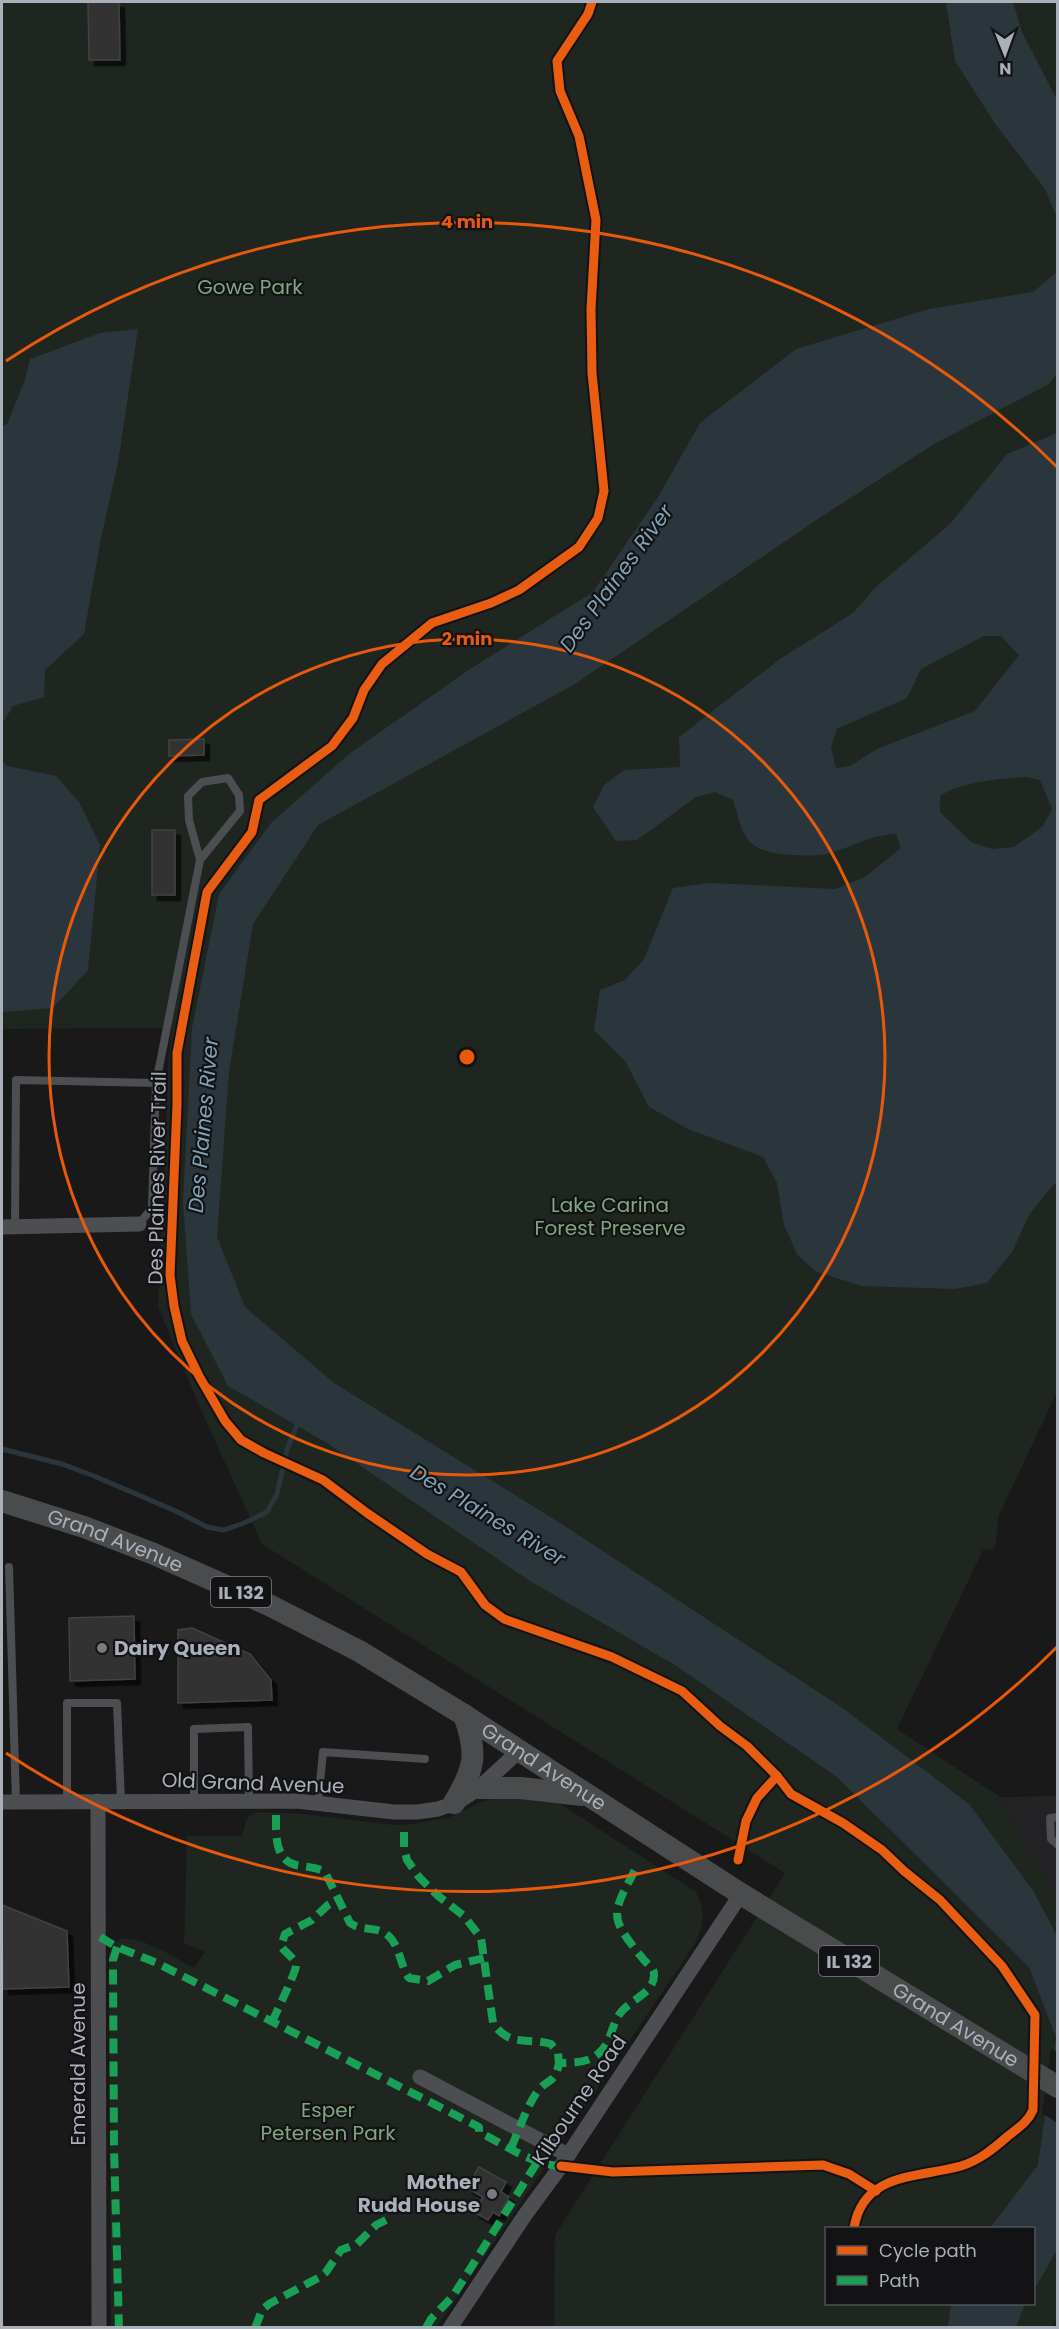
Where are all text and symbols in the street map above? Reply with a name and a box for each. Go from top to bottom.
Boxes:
north arrow [975,24,1035,84]
text: N [999,57,1011,80]
text: 4 min [441,209,493,234]
park label: Gowe Park [197,273,303,301]
water label: Des Plaines River [553,497,680,658]
text: 2 min [442,626,492,651]
water label: Des Plaines River [181,1035,225,1214]
centre of rings [457,1047,477,1067]
street label: Des Plaines River Trail [141,1071,173,1285]
park label: Lake Carina Forest Preserve [534,1191,686,1242]
water label: Des Plaines River [405,1457,572,1573]
street label: Grand Avenue [44,1502,188,1579]
road number: IL 132 [211,1577,271,1607]
place label: Dairy Queen [114,1634,241,1662]
marker: Dairy Queen [95,1641,109,1655]
street label: Grand Avenue [476,1716,612,1817]
street label: Old Grand Avenue [161,1766,345,1800]
road number: IL 132 [819,1946,879,1976]
street label: Grand Avenue [887,1975,1024,2074]
street label: Emerald Avenue [64,1982,92,2146]
street label: Kilbourne Road [525,2030,633,2170]
park label: Esper Petersen Park [261,2096,396,2147]
place label: Mother Rudd House [358,2168,480,2219]
marker: Mother Rudd House [485,2187,499,2201]
legend [825,2227,1035,2305]
text: Cycle path [879,2238,977,2263]
text: Path [879,2268,920,2293]

